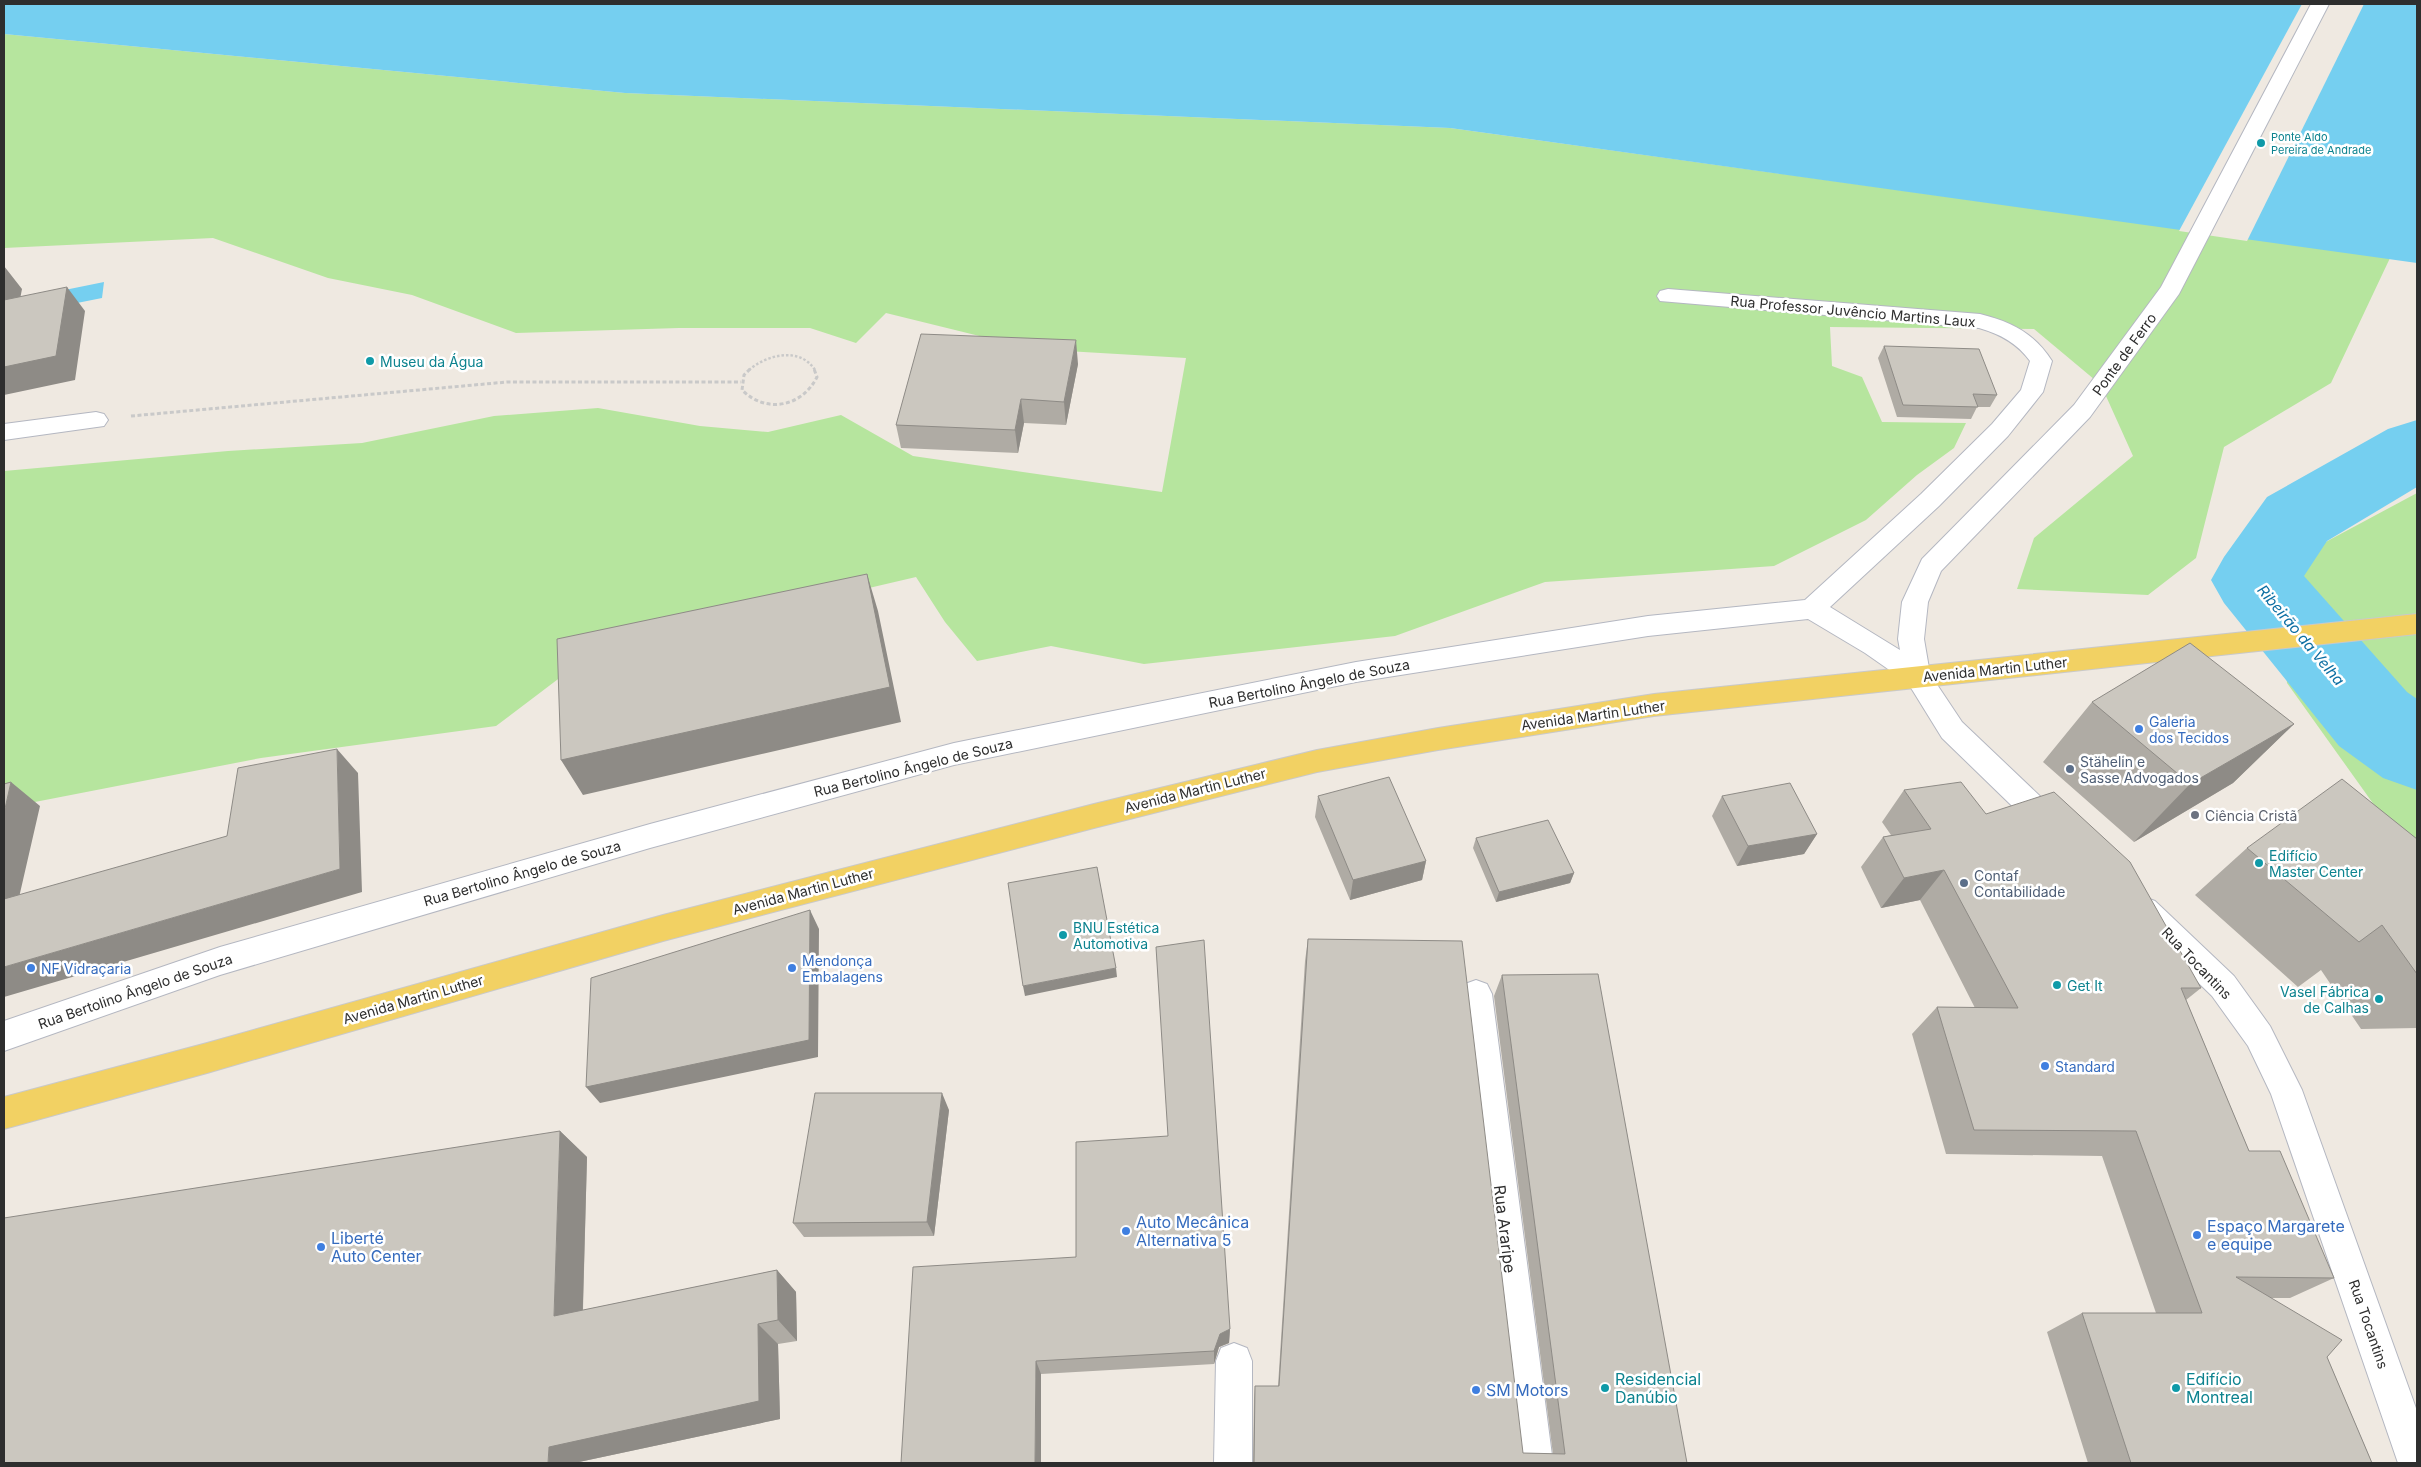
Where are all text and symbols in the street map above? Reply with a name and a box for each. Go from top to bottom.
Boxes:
place label: Ponte Aldo Pereira de Andrade [2271,130,2371,157]
marker: Ponte Aldo Pereira de Andrade [2255,137,2267,149]
street label: Rua Professor Juvêncio Martins Laux [1730,292,1977,330]
street label: Ponte de Ferro [2088,310,2160,398]
place label: Museu da Água [380,353,483,370]
marker: Museu da Água [364,355,376,367]
water label: Ribeirão da Velha [2253,581,2349,689]
street label: Avenida Martin Luther [1922,653,2068,685]
street label: Rua Bertolino Ângelo de Souza [1207,655,1411,711]
street label: Avenida Martin Luther [1520,696,1666,734]
place label: Galeria dos Tecidos [2149,713,2229,746]
marker: Galeria dos Tecidos [2133,723,2145,735]
street label: Rua Bertolino Ângelo de Souza [812,734,1014,800]
place label: Stähelin e Sasse Advogados [2080,753,2199,786]
marker: Stähelin e Sasse Advogados [2064,763,2076,775]
street label: Avenida Martin Luther [1123,764,1267,816]
place label: Ciência Cristã [2205,807,2297,824]
marker: Ciência Cristã [2189,809,2201,821]
street label: Rua Bertolino Ângelo de Souza [421,837,623,909]
place label: Edifício Master Center [2269,847,2363,880]
marker: Edifício Master Center [2253,857,2265,869]
street label: Avenida Martin Luther [731,864,875,918]
place label: Contaf Contabilidade [1974,867,2065,900]
marker: Contaf Contabilidade [1958,877,1970,889]
place label: BNU Estética Automotiva [1073,919,1159,952]
street label: Rua Tocantins [2158,924,2236,1002]
marker: BNU Estética Automotiva [1057,929,1069,941]
street label: Rua Bertolino Ângelo de Souza [36,950,234,1032]
place label: Mendonça Embalagens [802,952,883,985]
place label: NF Vidraçaria [41,960,131,977]
marker: NF Vidraçaria [25,962,37,974]
marker: Mendonça Embalagens [786,962,798,974]
street label: Avenida Martin Luther [341,971,485,1027]
place label: Get It [2067,977,2103,994]
marker: Get It [2051,979,2063,991]
place label: Vasel Fábrica de Calhas [2280,983,2369,1016]
marker: Vasel Fábrica de Calhas [2373,993,2385,1005]
place label: Standard [2055,1058,2115,1075]
marker: Standard [2039,1060,2051,1072]
street label: Rua Araripe [1490,1184,1520,1274]
place label: Auto Mecânica Alternativa 5 [1136,1212,1249,1250]
place label: Espaço Margarete e equipe [2207,1216,2345,1254]
marker: Auto Mecânica Alternativa 5 [1120,1225,1132,1237]
place label: Liberté Auto Center [331,1228,422,1266]
marker: Espaço Margarete e equipe [2191,1229,2203,1241]
marker: Liberté Auto Center [315,1241,327,1253]
street label: Rua Tocantins [2346,1277,2392,1371]
place label: Residencial Danúbio [1615,1369,1701,1407]
place label: Edifício Montreal [2186,1369,2253,1407]
place label: SM Motors [1486,1380,1568,1400]
marker: Residencial Danúbio [1599,1382,1611,1394]
marker: Edifício Montreal [2170,1382,2182,1394]
marker: SM Motors [1470,1384,1482,1396]

